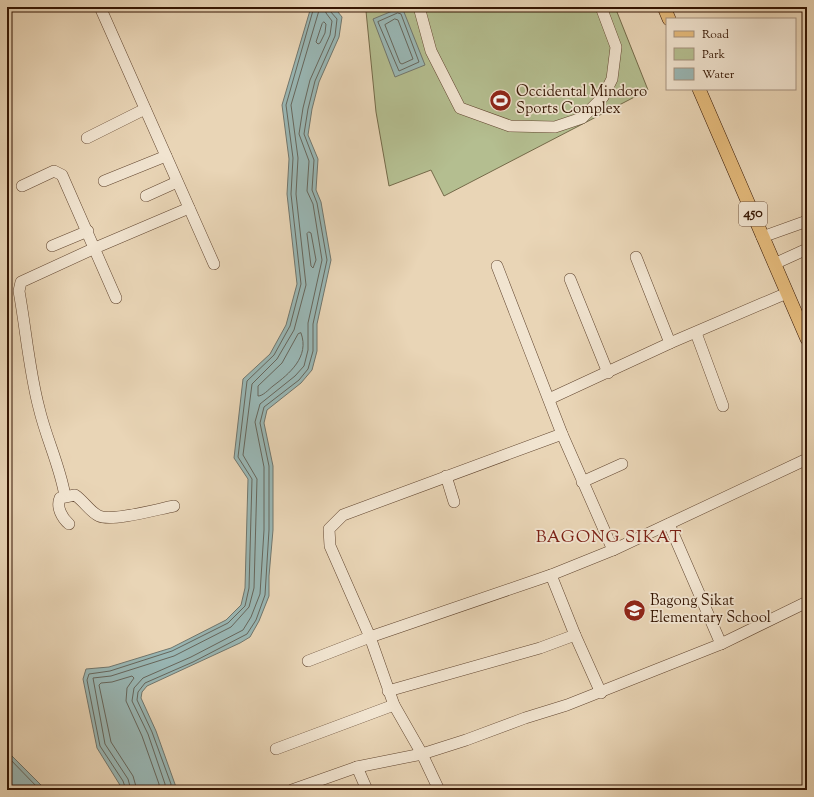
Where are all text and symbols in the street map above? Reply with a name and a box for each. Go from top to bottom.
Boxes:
legend [666,18,796,90]
text: Road [702,26,729,44]
text: Park [702,46,725,64]
text: Water [702,66,735,84]
place label: Occidental Mindoro Sports Complex [516,82,647,120]
sports icon: Occidental Mindoro Sports Complex [488,88,514,114]
road number: 450 [739,202,767,226]
district label: BAGONG SIKAT [536,526,682,550]
place label: Bagong Sikat Elementary School [650,591,771,629]
school or university icon: Bagong Sikat Elementary School [622,597,648,623]

